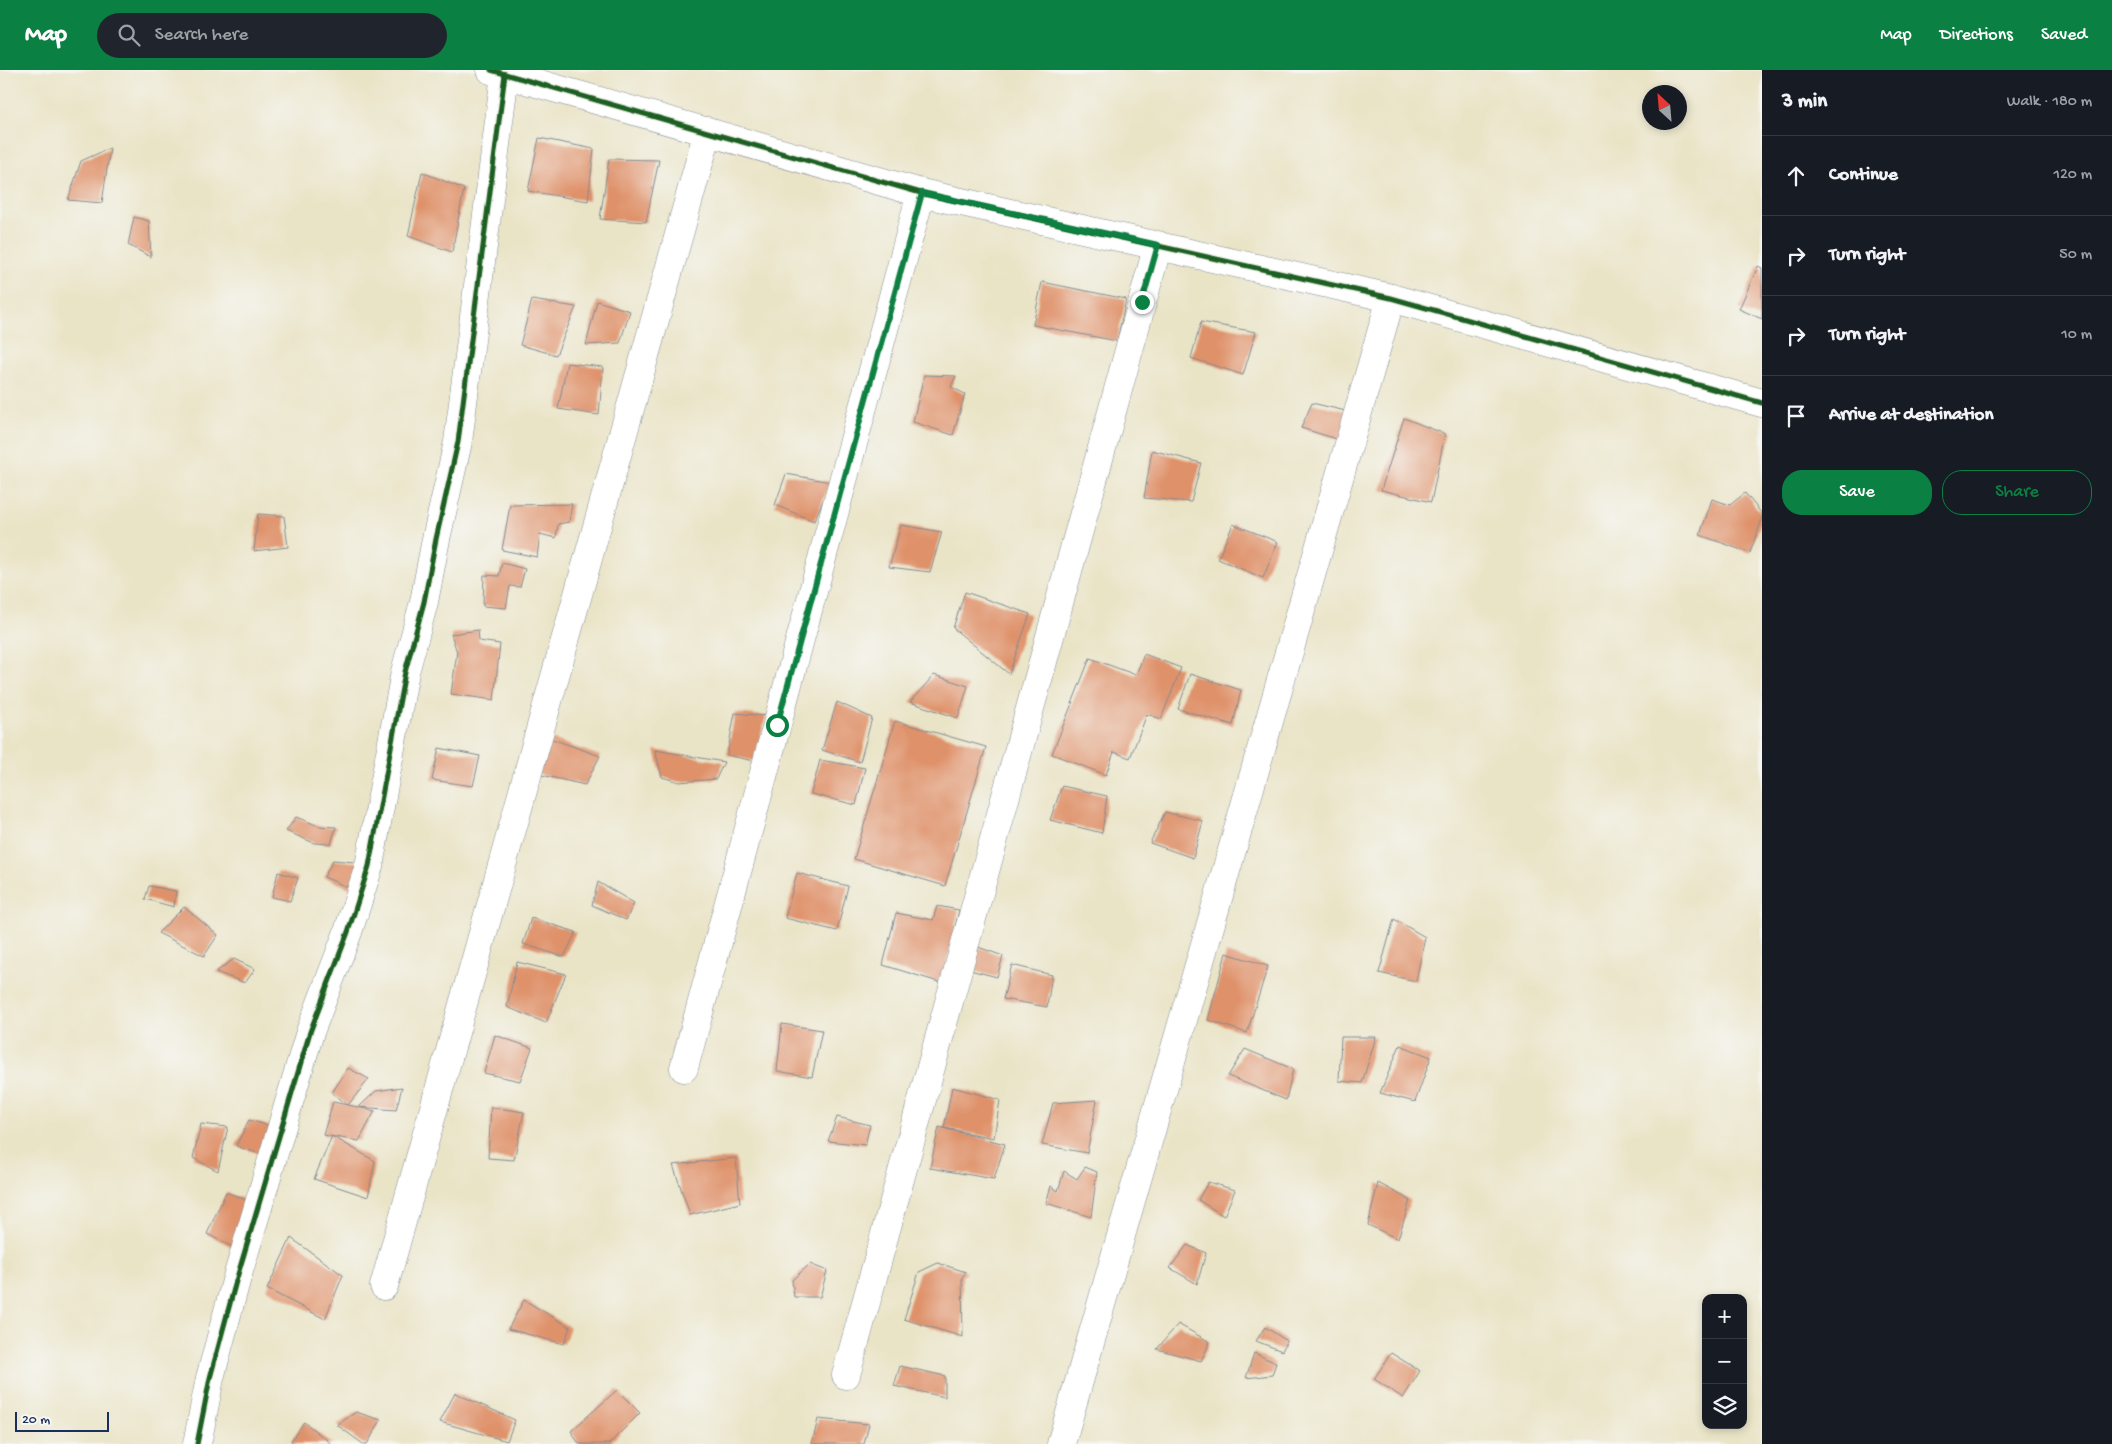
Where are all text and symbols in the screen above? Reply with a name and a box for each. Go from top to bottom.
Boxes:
search box [97,13,447,58]
text: Map [25,21,67,50]
icon: search [115,21,143,49]
text: Search here [155,24,248,47]
text: Map [1880,25,1912,46]
text: Directions [1940,25,2013,46]
text: Saved [2041,25,2087,46]
north arrow [1642,85,1687,130]
text: 3 min [1782,90,1827,115]
text: Walk · 180 m [2007,93,2092,112]
icon: ahead [1782,162,1810,190]
text: Continue [1829,164,1898,187]
text: 120 m [2053,166,2092,185]
icon: right [1782,242,1810,270]
text: Turn right [1829,244,1905,267]
text: 50 m [2059,246,2092,265]
route end [1131,291,1154,314]
icon: right [1782,322,1810,350]
text: Turn right [1829,324,1905,347]
text: 10 m [2061,326,2092,345]
icon: arrive [1782,402,1810,430]
text: Arrive at destination [1829,404,1993,427]
button: Save [1782,470,1932,515]
button: Share [1942,470,2092,515]
route start [766,714,789,737]
map controls [1702,1294,1747,1429]
button: + [1702,1294,1747,1339]
button: − [1702,1339,1747,1384]
button: layers [1702,1384,1747,1429]
scale bar [15,1409,109,1432]
text: 20 m [22,1412,50,1429]

